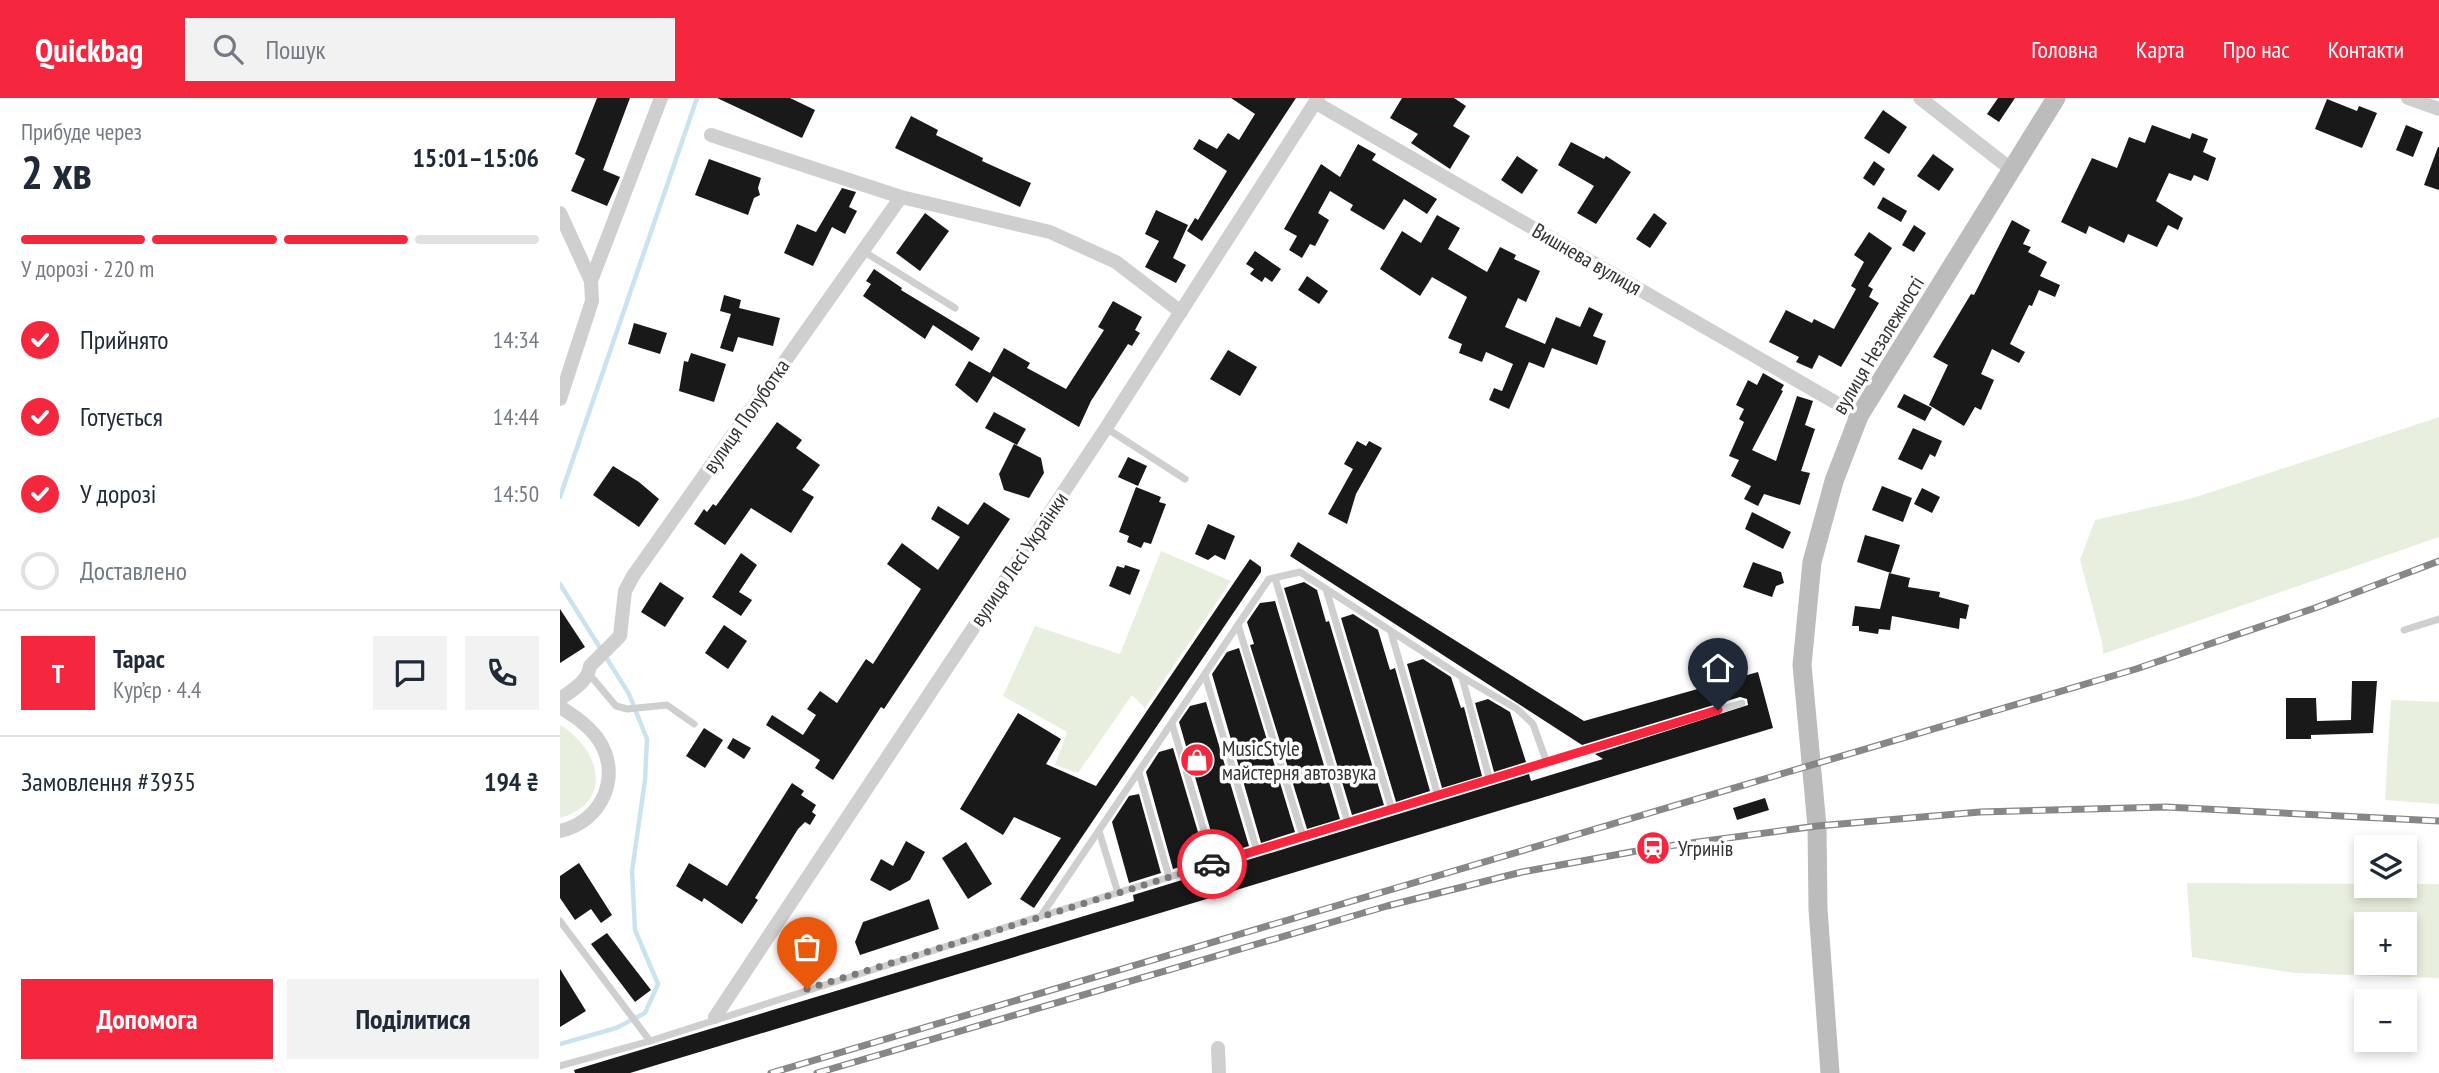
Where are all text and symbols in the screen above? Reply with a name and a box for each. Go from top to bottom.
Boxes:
search box [185,18,675,81]
text: Quickbag [35,28,143,71]
icon: search [209,30,247,68]
text: Пошук [265,33,326,66]
text: Головна [2031,34,2098,65]
text: Карта [2136,34,2185,65]
text: Про нас [2223,34,2290,65]
text: Контакти [2328,34,2404,65]
text: Прибуде через [21,117,142,146]
text: 15:01–15:06 [412,141,539,174]
text: 2 хв [21,142,92,202]
street label: Вишнева вулиця [1527,217,1647,301]
text: У дорозі · 220 m [21,254,154,283]
street label: вулиця Незалежності [1826,271,1930,419]
icon: check [21,321,59,359]
text: Прийнято [80,323,168,356]
text: 14:34 [493,325,539,354]
street label: вулиця Полуботка [697,354,795,478]
icon: check [21,398,59,436]
text: Готується [80,400,163,433]
text: 14:44 [493,402,539,431]
icon: check [21,475,59,513]
text: У дорозі [80,477,157,510]
text: 14:50 [493,479,539,508]
street label: вулиця Лесі Українки [964,487,1074,631]
text: Доставлено [80,554,187,587]
button: chat [373,636,447,710]
button: phone [465,636,539,710]
pin [1688,638,1748,710]
text: Тарас [113,642,165,675]
icon: home [1699,649,1737,687]
text: Т [52,657,64,690]
text: Кур’єр · 4.4 [113,675,201,704]
place label: MusicStyle майстерня автозвука [1222,735,1376,786]
shop icon: MusicStyle майстерня автозвука [1178,741,1216,779]
text: Замовлення #3935 [21,765,196,798]
text: 194 ₴ [484,765,539,798]
courier [1177,829,1247,899]
station icon: Угринів [1634,829,1672,867]
place label: Угринів [1678,835,1733,862]
map controls [2354,835,2417,1052]
button: layers [2354,835,2417,898]
icon: car [1193,845,1231,883]
button: + [2354,912,2417,975]
pin [777,917,837,989]
icon: bag [788,928,826,966]
button: Допомога [21,979,273,1059]
button: Поділитися [287,979,539,1059]
button: − [2354,989,2417,1052]

